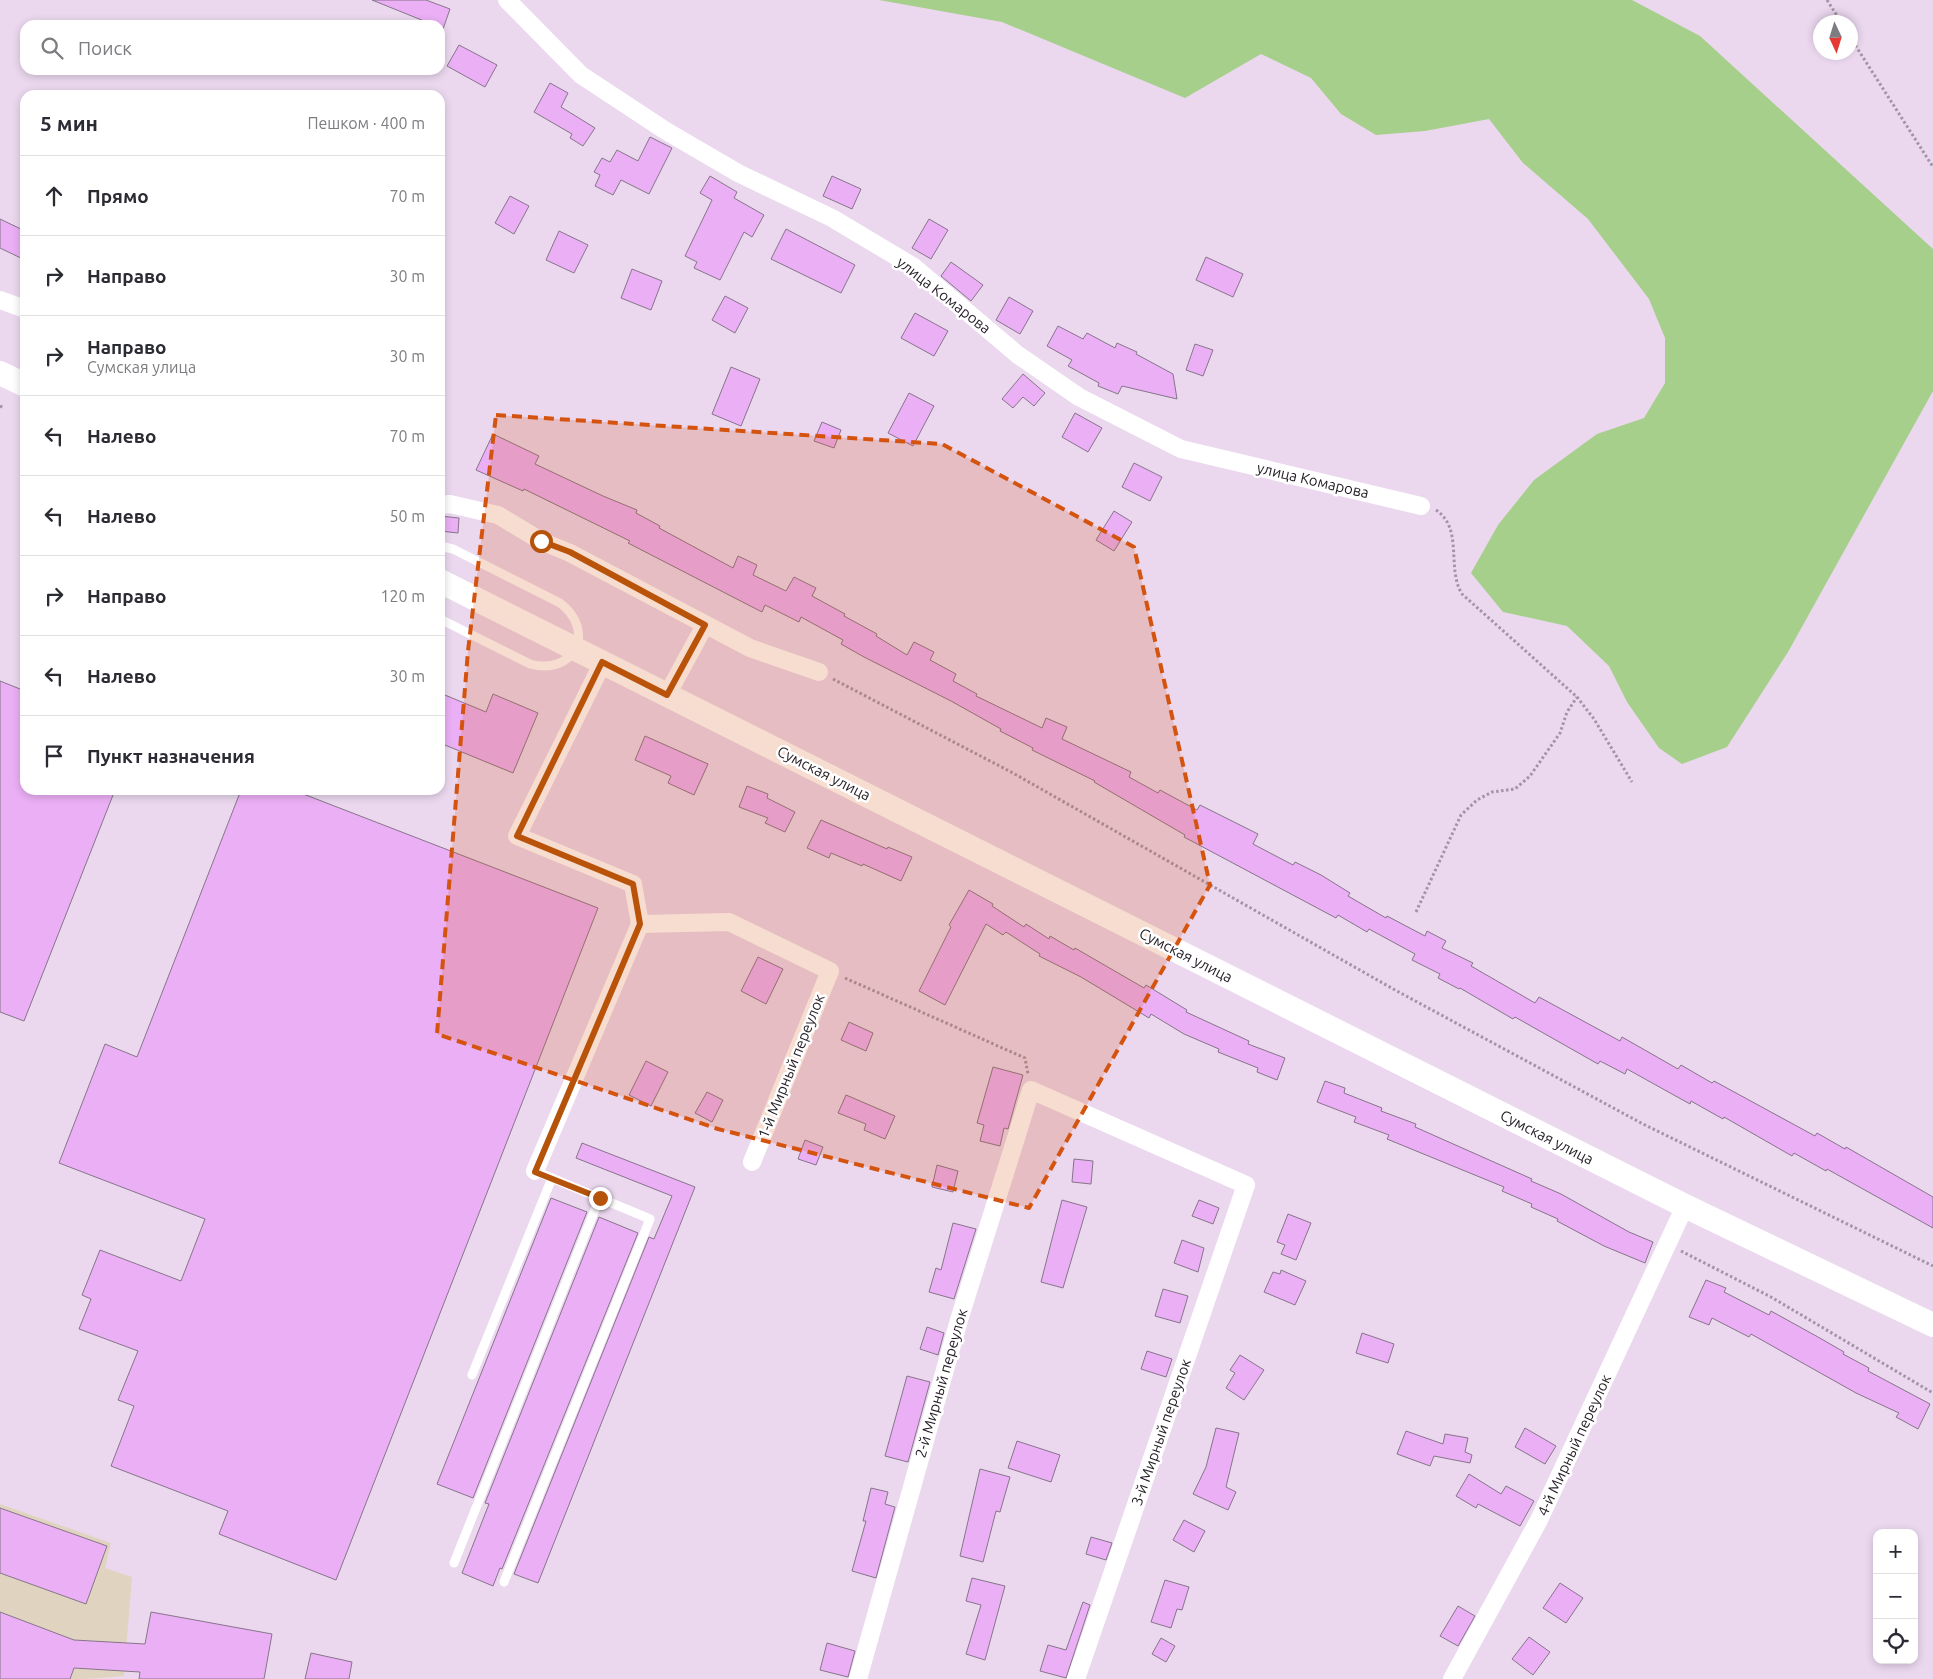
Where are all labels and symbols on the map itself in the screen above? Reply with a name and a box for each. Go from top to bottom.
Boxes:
north arrow [1813,15,1858,60]
street label: улица Комарова [894,253,994,337]
street label: улица Комарова [1255,459,1371,501]
route start [530,530,553,553]
street label: Сумская улица [775,742,873,804]
street label: Сумская улица [1137,924,1235,986]
street label: 1-й Мирный переулок [754,991,828,1141]
street label: Сумская улица [1498,1106,1596,1168]
route end [589,1187,612,1210]
street label: 2-й Мирный переулок [912,1306,971,1459]
street label: 3-й Мирный переулок [1128,1356,1194,1508]
street label: 4-й Мирный переулок [1534,1371,1614,1518]

